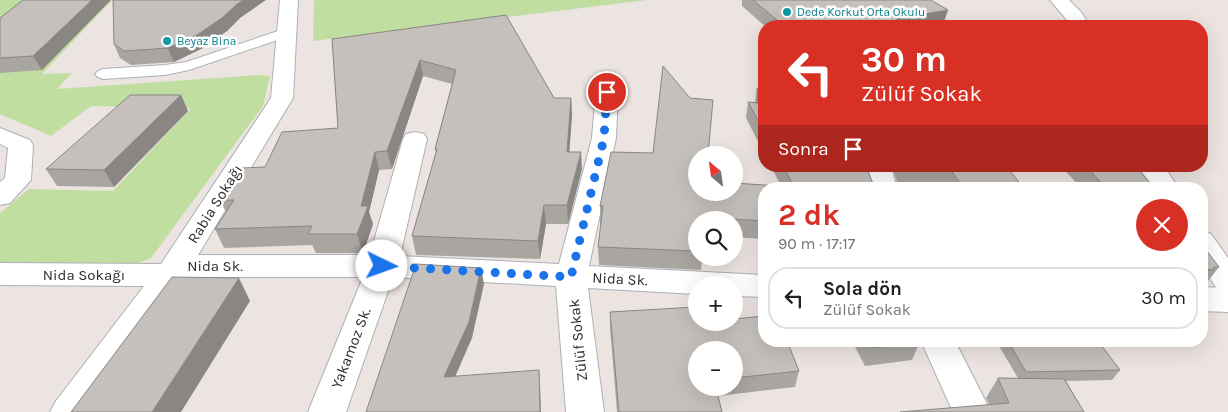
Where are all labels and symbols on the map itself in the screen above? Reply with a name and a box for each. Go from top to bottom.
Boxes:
place label: Dede Korkut Orta Okulu [797,5,925,19]
marker: Dede Korkut Orta Okulu [781,6,793,18]
place label: Beyaz Bina [177,34,236,48]
marker: Beyaz Bina [161,35,173,47]
pin [586,71,628,113]
north arrow [688,146,742,201]
street label: Rabia Sokağı [184,161,246,247]
position arrow [355,239,407,291]
street label: Nida Sk. [187,257,243,275]
street label: Nida Sokağı [43,266,125,284]
street label: Nida Sk. [592,269,649,289]
street label: Zülüf Sokak [565,298,591,382]
street label: Yakamoz Sk. [327,305,375,391]

